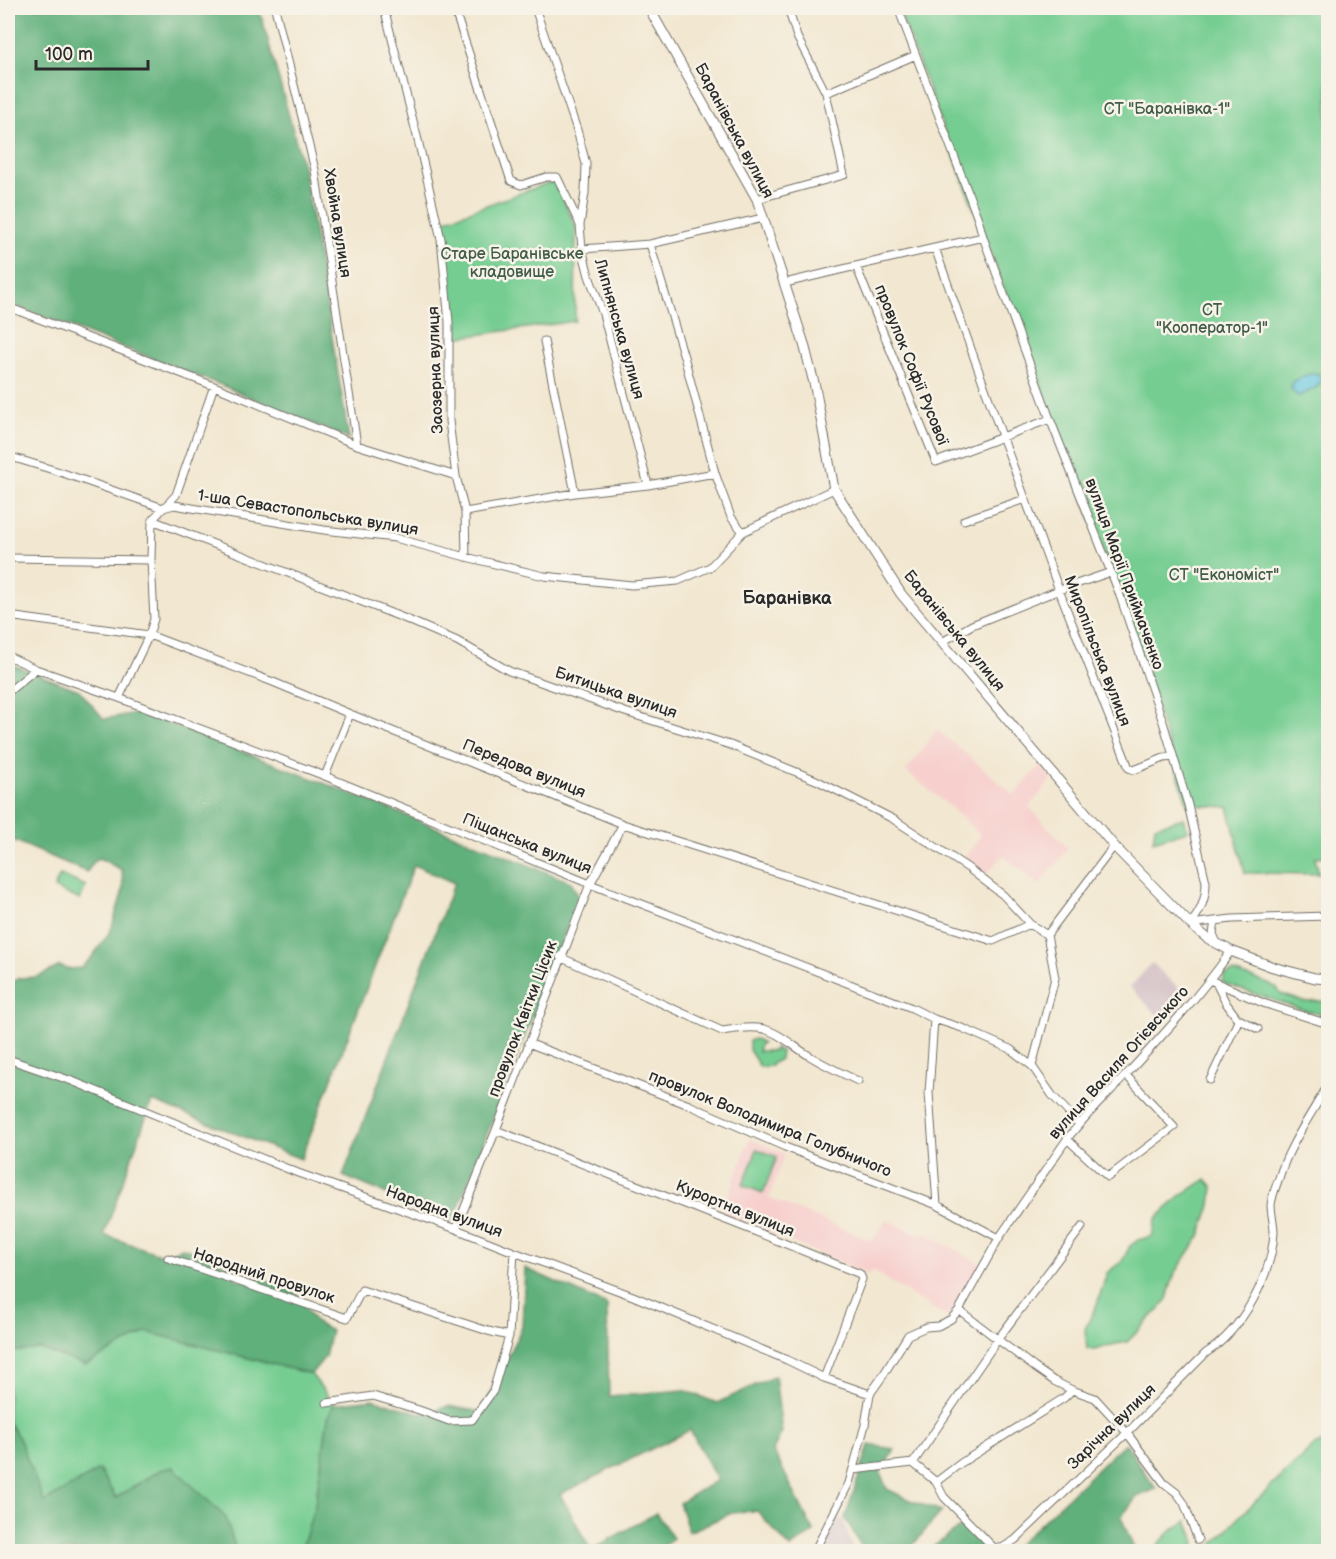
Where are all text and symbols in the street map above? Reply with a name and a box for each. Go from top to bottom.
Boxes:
scale bar [36,33,148,71]
text: 100 m [45,44,93,65]
street label: Баранівська вулиця [690,60,778,202]
park label: СТ "Баранівка-1" [1104,100,1230,119]
street label: Хвойна вулиця [319,167,355,279]
park label: Старе Баранівське кладовище [440,245,584,282]
street label: Липнянська вулиця [590,256,648,402]
street label: провулок Софії Русової [870,282,952,449]
park label: СТ "Кооператор-1" [1156,301,1268,338]
street label: Заозерна вулиця [424,306,448,434]
street label: вулиця Марії Приймаченко [1080,476,1168,672]
street label: 1-ша Севастопольська вулиця [196,486,420,540]
park label: СТ "Економіст" [1169,566,1279,585]
street label: Баранівська вулиця [899,567,1009,695]
street label: Миропільська вулиця [1060,573,1135,729]
district label: Баранівка [742,588,832,609]
street label: Битицька вулиця [552,663,680,723]
street label: Передова вулиця [460,736,588,802]
street label: Піщанська вулиця [460,809,594,879]
street label: провулок Квітки Цісик [484,938,562,1100]
street label: вулиця Василя Огієвського [1045,982,1193,1144]
street label: провулок Володимира Голубничого [646,1066,894,1182]
street label: Курортна вулиця [673,1177,797,1241]
street label: Народна вулиця [383,1182,505,1242]
street label: Народний провулок [191,1244,338,1308]
street label: Зарічна вулиця [1064,1380,1160,1474]

